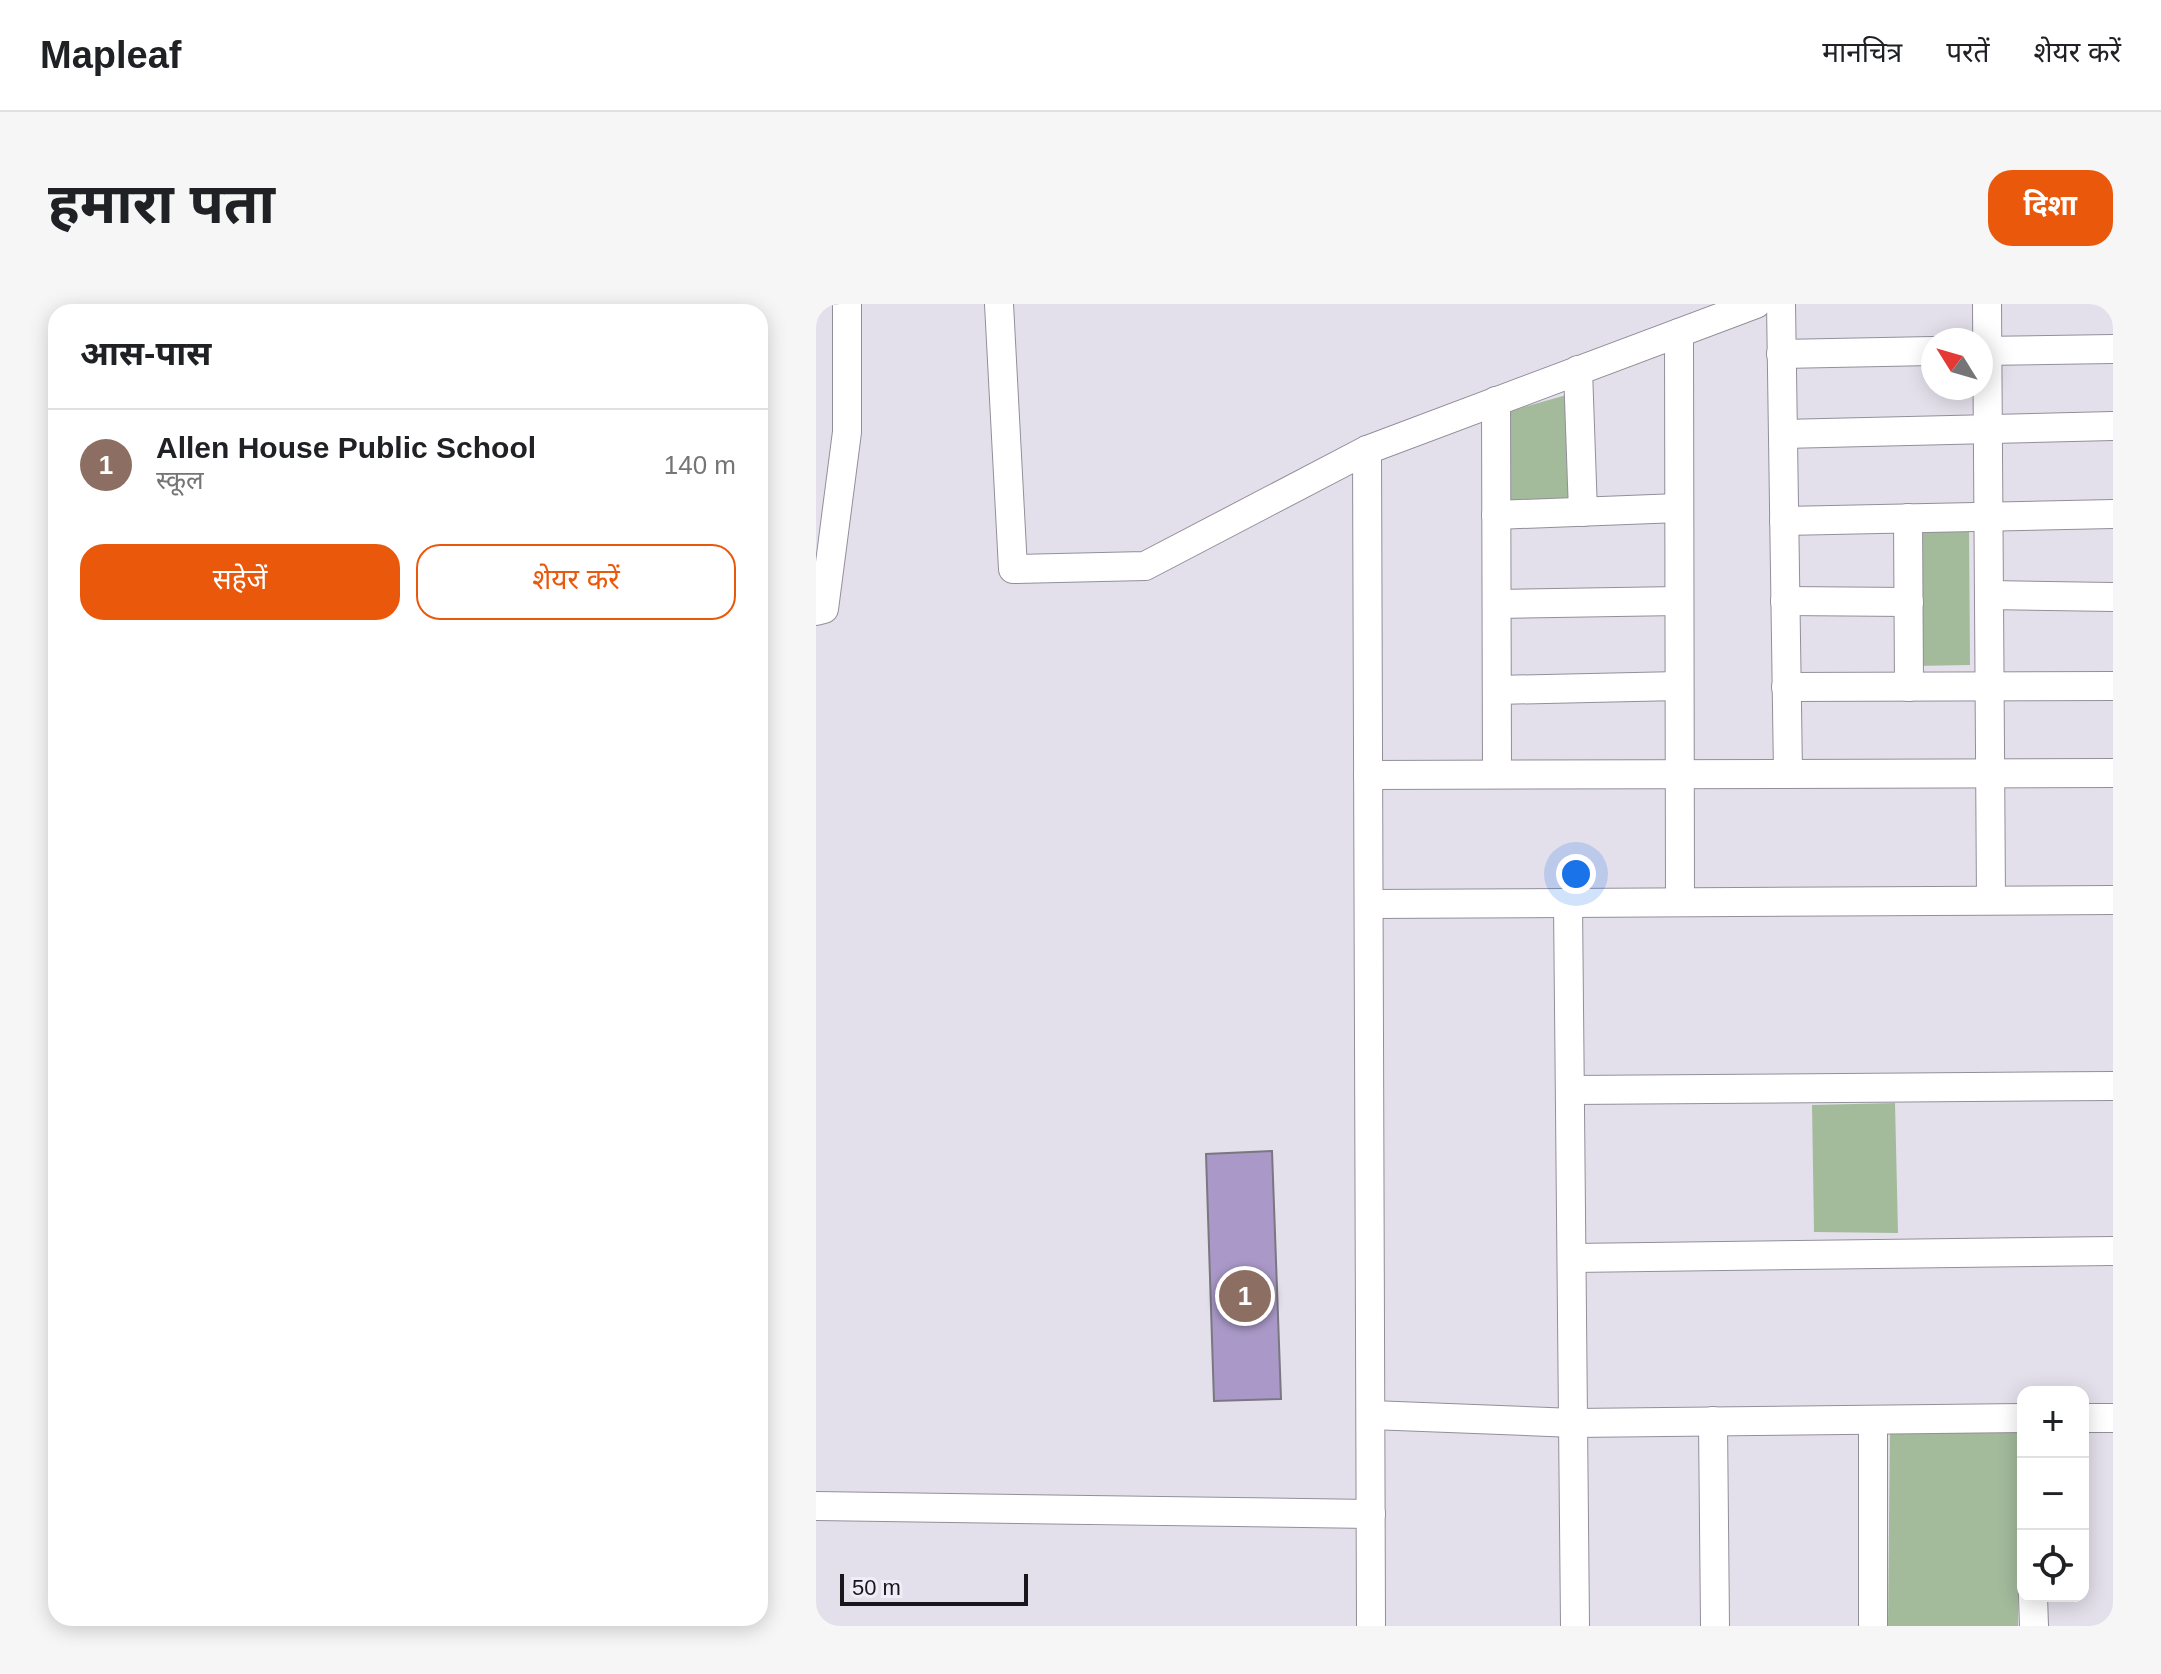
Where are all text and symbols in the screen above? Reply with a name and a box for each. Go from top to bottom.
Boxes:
text: Mapleaf [40,34,181,76]
text: मानचित्र [1822,37,1902,68]
text: परतें [1946,37,1990,68]
text: शेयर करें [2034,37,2121,68]
button: दिशा [1988,170,2113,246]
text: हमारा पता [48,172,275,235]
north arrow [1921,328,1993,400]
text: आस-पास [80,334,211,372]
text: Allen House Public School [156,431,536,464]
text: 1 [99,450,113,480]
text: 140 m [664,450,736,480]
text: स्कूल [156,465,204,495]
button: सहेजें [80,544,400,620]
button: शेयर करें [416,544,736,620]
your location [1556,854,1596,894]
pin: 1 [1219,1266,1271,1326]
map controls [2017,1386,2089,1602]
button: + [2017,1386,2089,1458]
button: − [2017,1458,2089,1530]
button: locate [2017,1530,2089,1602]
scale bar [840,1570,1028,1606]
text: 50 m [852,1575,901,1600]

